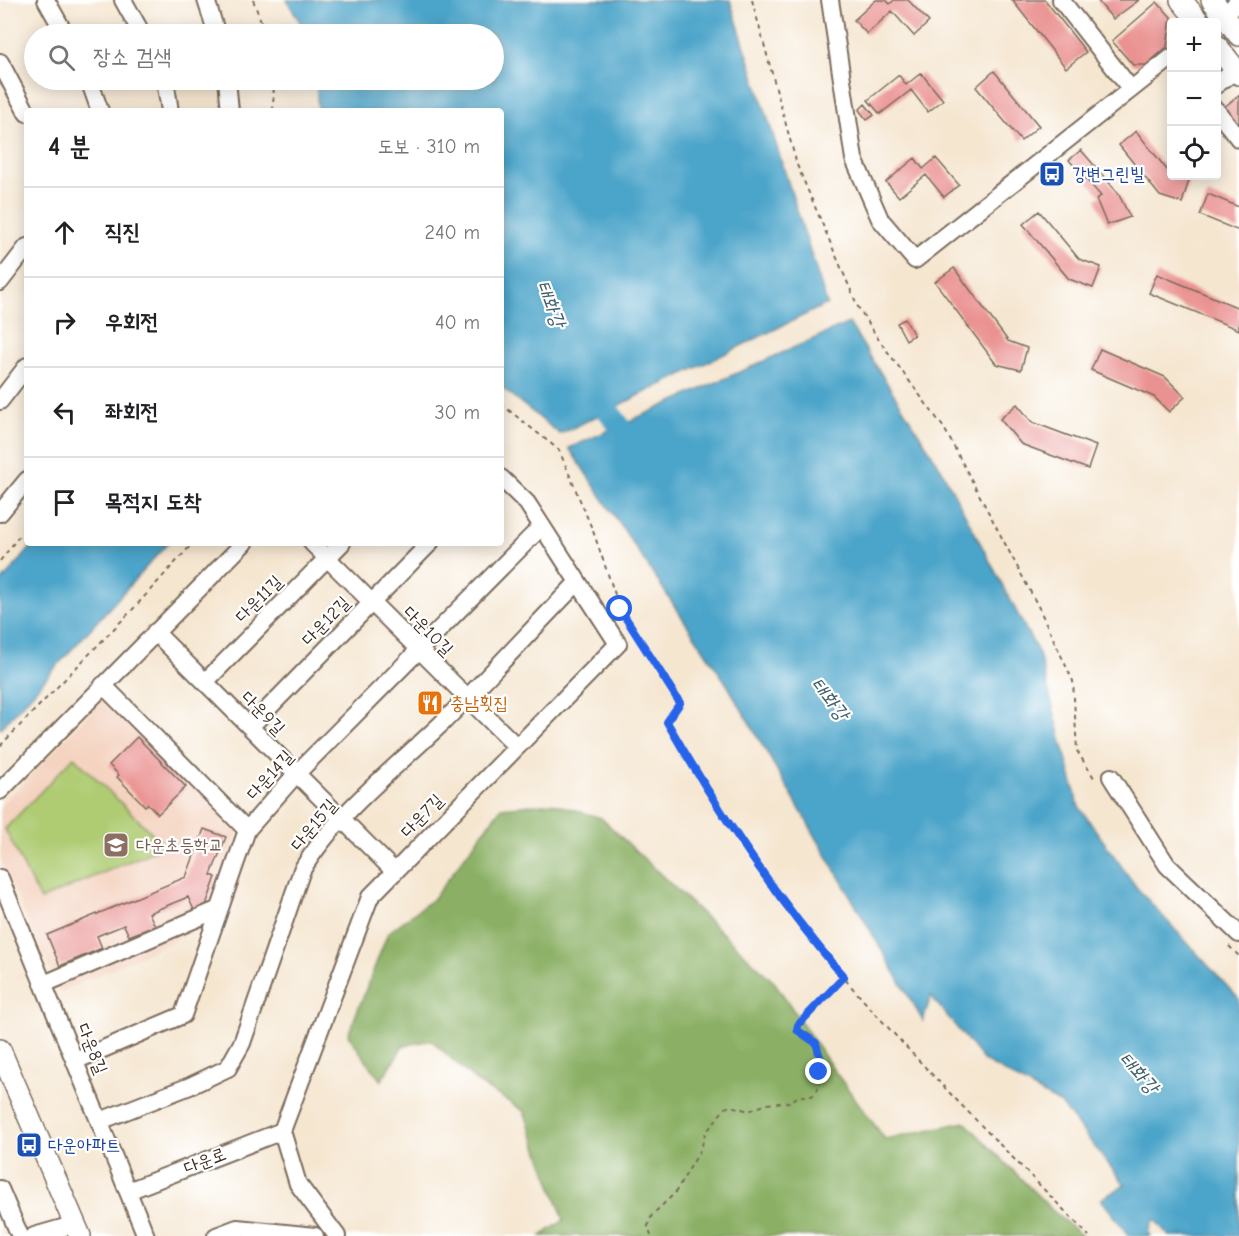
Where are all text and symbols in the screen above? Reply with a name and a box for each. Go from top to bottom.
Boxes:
map controls [1167,18,1221,180]
button: + [1167,18,1221,72]
search box [24,24,504,90]
icon: search [45,41,78,74]
text: 장소 검색 [93,44,171,70]
button: − [1167,72,1221,126]
button: locate [1167,126,1221,180]
text: 4 분 [48,132,90,162]
text: 도보 · 310 m [377,135,480,158]
bus stop icon: 강변그린빌 [1037,159,1067,189]
place label: 강변그린빌 [1072,164,1145,185]
icon: ahead [48,216,81,249]
text: 직진 [105,219,140,245]
text: 240 m [425,221,480,244]
water label: 태화강 [532,277,571,333]
icon: right [48,306,81,339]
text: 우회전 [105,309,158,335]
text: 40 m [435,311,480,334]
icon: left [48,396,81,429]
text: 좌회전 [105,399,158,425]
text: 30 m [434,401,480,424]
icon: arrive [48,486,81,519]
text: 목적지 도착 [105,489,201,515]
street label: 다운11길 [231,571,287,627]
street label: 다운12길 [298,592,355,650]
route start [606,595,632,621]
street label: 다운10길 [399,602,458,661]
water label: 태화강 [806,673,856,727]
street label: 다운9길 [237,687,290,740]
restaurant icon: 충남횟집 [415,688,445,718]
place label: 충남횟집 [450,693,508,714]
street label: 다운14길 [242,746,298,804]
street label: 다운7길 [396,790,448,842]
street label: 다운15길 [287,795,342,855]
school or university icon: 다운초등학교 [101,830,131,860]
place label: 다운초등학교 [136,835,223,856]
street label: 다운8길 [72,1021,112,1078]
water label: 태화강 [1114,1047,1166,1101]
route end [805,1058,831,1084]
bus stop icon: 다운아파트 [14,1130,44,1160]
place label: 다운아파트 [48,1135,120,1156]
street label: 다운로 [181,1143,229,1179]

